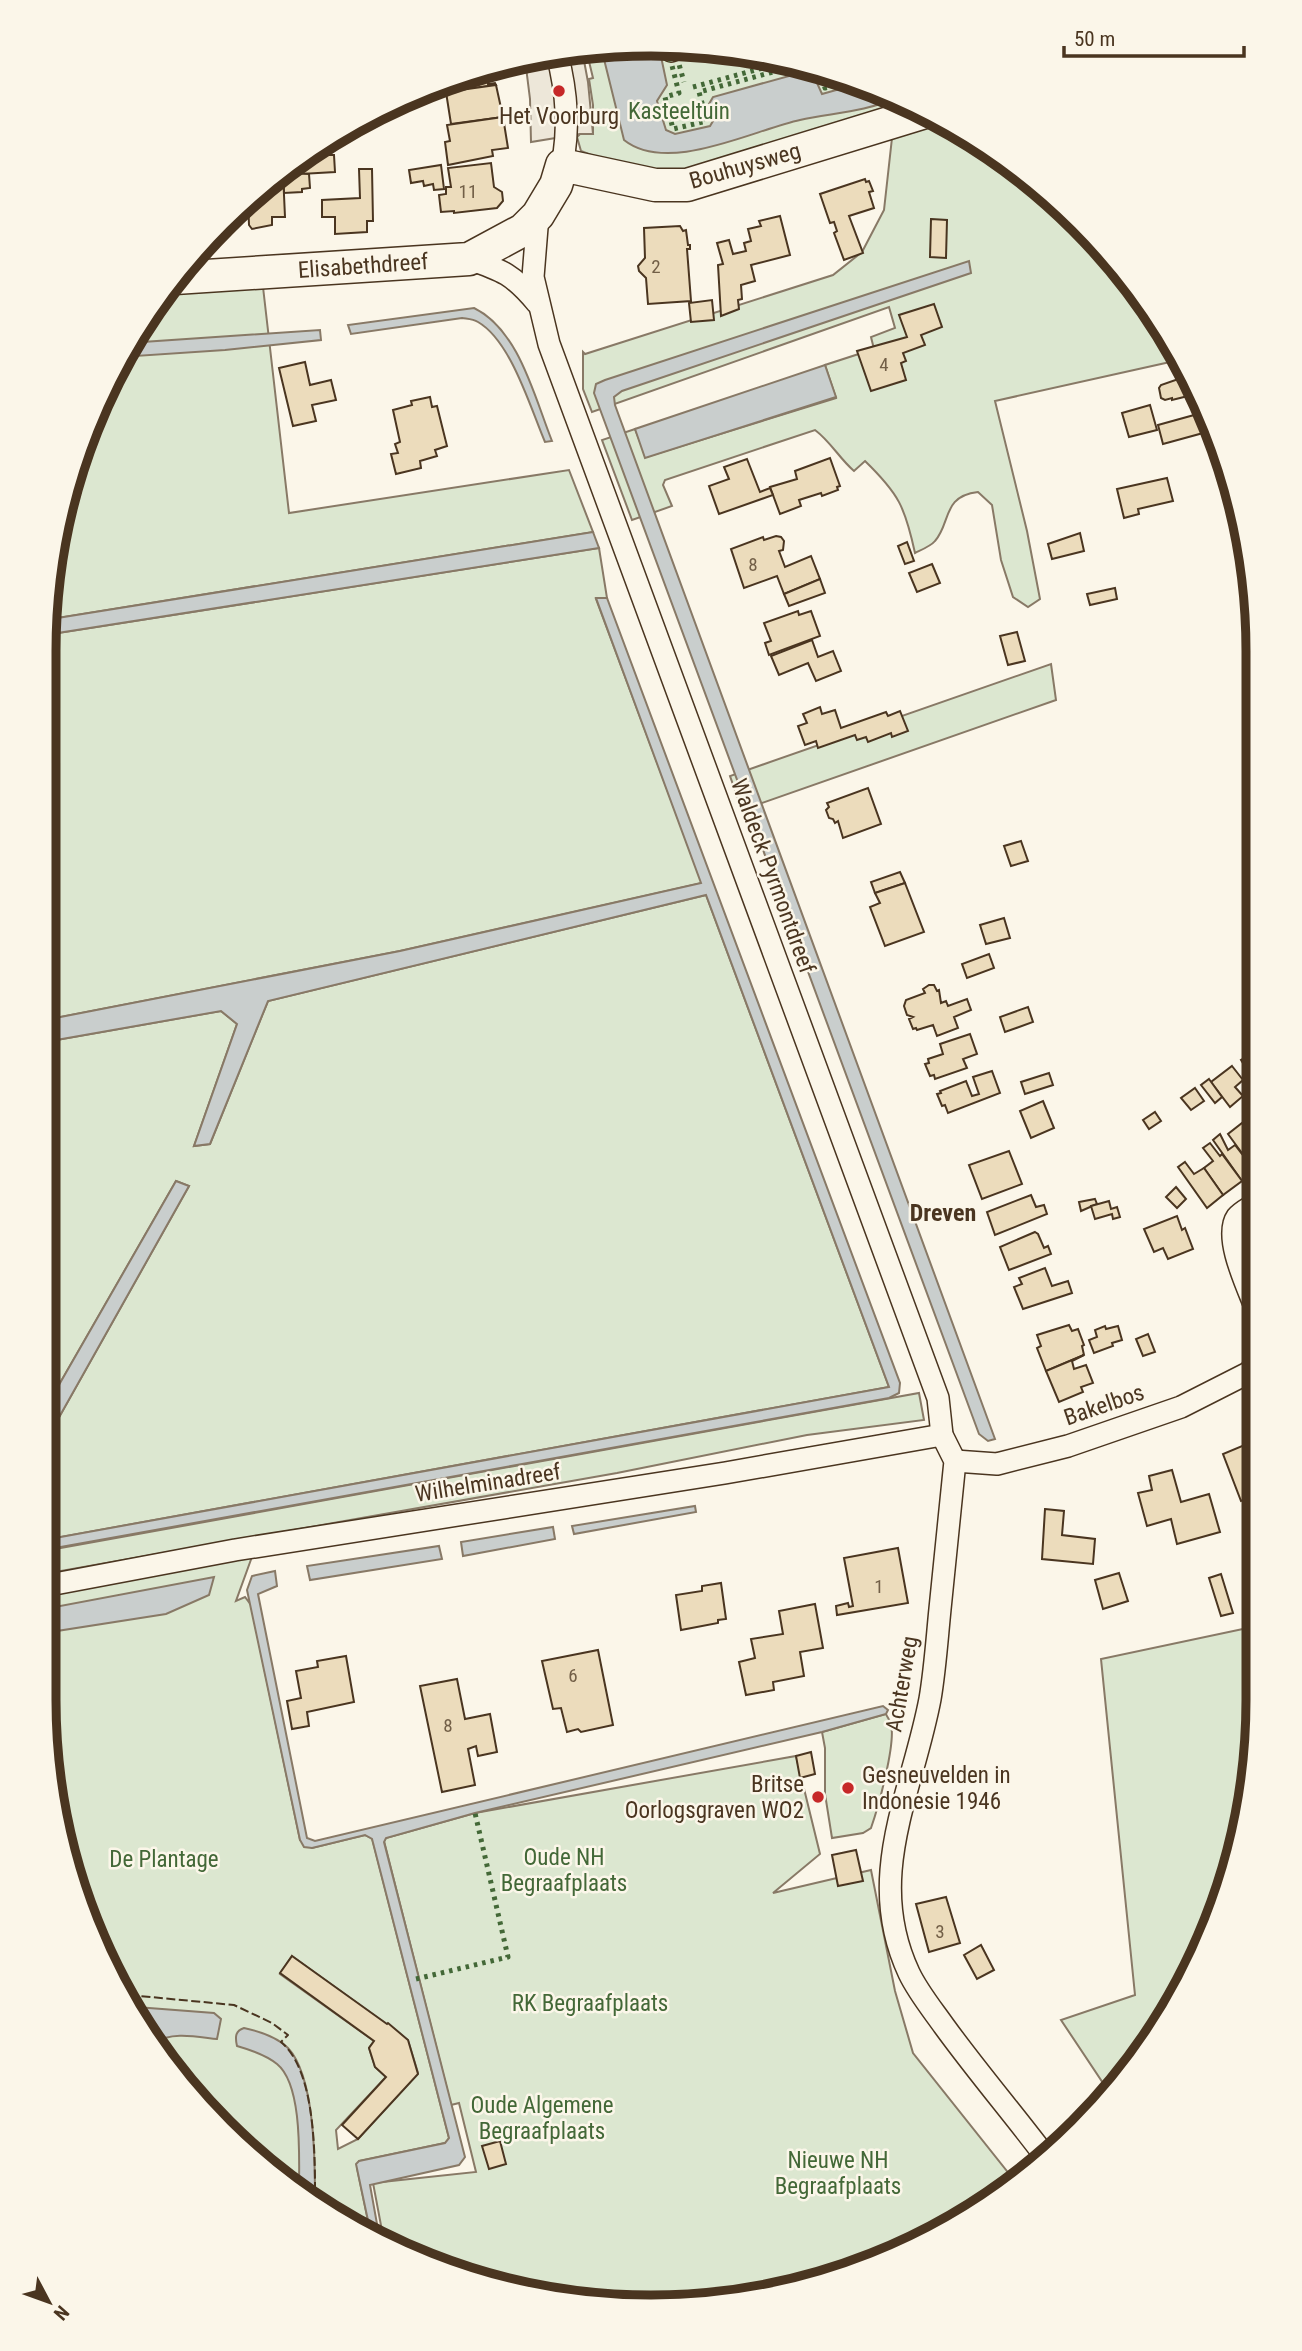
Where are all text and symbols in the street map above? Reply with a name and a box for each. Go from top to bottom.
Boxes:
scale bar [1064,14,1244,58]
text: 50 m [1074,27,1115,51]
marker: Het Voorburg [551,83,567,99]
park label: Kasteeltuin [628,98,730,125]
place label: Het Voorburg [499,103,619,130]
street label: Bouhuysweg [686,137,804,195]
house number: 11 [459,180,477,203]
street label: Elisabethdreef [297,248,430,284]
house number: 2 [651,255,661,278]
house number: 4 [879,353,889,376]
house number: 8 [748,553,758,576]
street label: Waldeck Pyrmontdreef [725,775,821,978]
district label: Dreven [910,1199,976,1227]
street label: Bakelbos [1060,1379,1148,1431]
street label: Wilhelminadreef [413,1458,563,1508]
house number: 1 [874,1575,884,1598]
street label: Achterweg [880,1634,924,1734]
house number: 6 [568,1664,578,1687]
house number: 8 [443,1714,453,1737]
place label: Gesneuvelden in Indonesie 1946 [862,1762,1011,1815]
place label: Britse Oorlogsgraven WO2 [625,1771,804,1824]
marker: Gesneuvelden in Indonesie 1946 [840,1780,856,1796]
marker: Britse Oorlogsgraven WO2 [810,1789,826,1805]
park label: Oude NH Begraafplaats [501,1844,627,1897]
park label: De Plantage [109,1846,219,1873]
house number: 3 [935,1920,945,1943]
park label: RK Begraafplaats [512,1990,668,2017]
park label: Oude Algemene Begraafplaats [470,2092,614,2145]
park label: Nieuwe NH Begraafplaats [775,2147,901,2200]
north arrow [14,2267,84,2337]
text: N [49,2301,74,2325]

